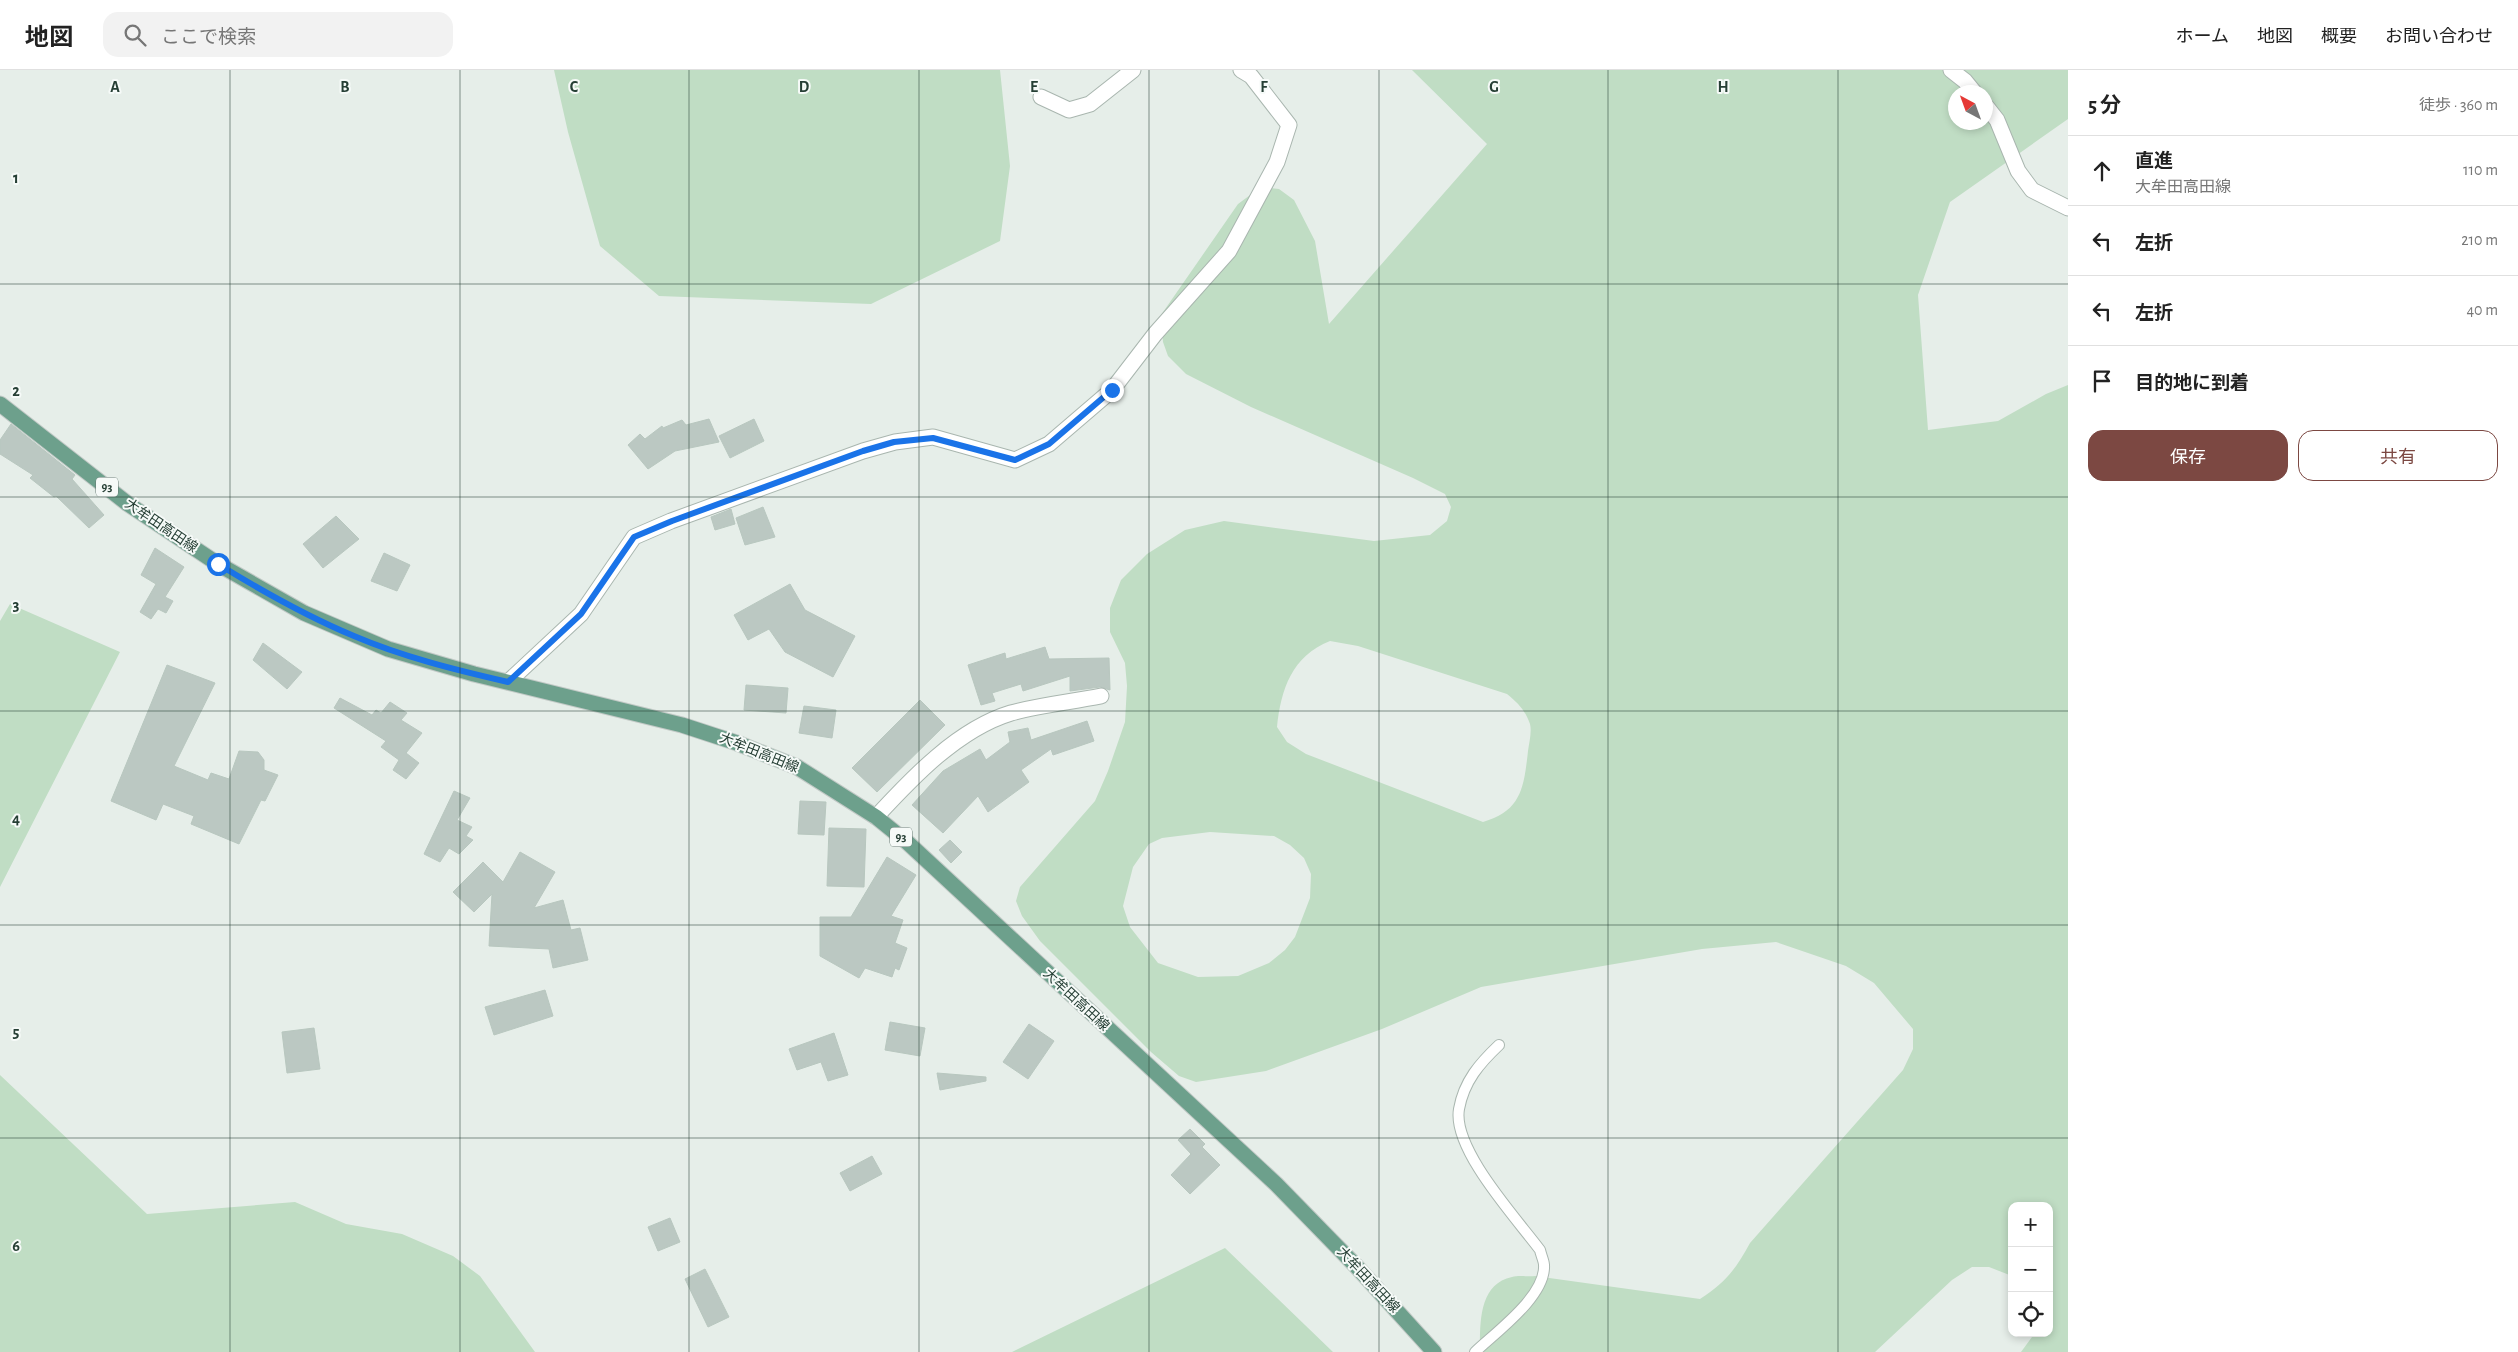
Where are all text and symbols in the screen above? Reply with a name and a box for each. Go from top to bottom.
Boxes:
search box [103,12,453,57]
icon: search [121,21,149,49]
text: 地図 [25,26,73,50]
text: ここで検索 [161,28,256,47]
text: ホーム [2176,28,2229,46]
text: 地図 [2257,28,2293,46]
text: 概要 [2321,28,2357,46]
text: お問い合わせ [2385,28,2493,46]
text: A [110,79,120,95]
text: B [340,79,350,95]
text: C [570,79,579,95]
text: D [799,79,810,95]
text: E [1030,79,1038,95]
text: F [1260,79,1268,95]
text: G [1489,79,1499,95]
text: H [1717,79,1729,95]
north arrow [1948,85,1993,130]
text: 5 分 [2088,95,2121,116]
text: 徒歩 · 360 m [2419,97,2498,113]
text: 直進 [2135,152,2173,171]
icon: ahead [2088,157,2116,185]
text: 110 m [2463,162,2498,178]
text: 1 [13,170,19,186]
text: 大牟田高田線 [2135,179,2231,195]
icon: left [2088,227,2116,255]
text: 210 m [2461,232,2498,248]
text: 左折 [2135,234,2173,253]
icon: left [2088,297,2116,325]
text: 40 m [2466,302,2498,318]
text: 左折 [2135,304,2173,323]
icon: arrive [2088,367,2116,395]
text: 目的地に到着 [2135,374,2249,393]
route end [1101,379,1124,402]
text: 2 [12,383,20,399]
button: 保存 [2088,430,2288,481]
button: 共有 [2298,430,2498,481]
road number: 93 [96,478,118,497]
street label: 大牟田高田線 [122,496,200,555]
route start [207,553,230,576]
text: 3 [13,597,20,613]
street label: 大牟田高田線 [717,730,801,775]
text: 4 [12,811,20,827]
road number: 93 [890,828,912,846]
street label: 大牟田高田線 [1041,966,1112,1034]
text: 5 [13,1024,20,1040]
map controls [2008,1202,2053,1337]
button: + [2008,1202,2053,1247]
text: 6 [12,1238,20,1254]
street label: 大牟田高田線 [1334,1244,1402,1315]
button: − [2008,1247,2053,1292]
button: locate [2008,1292,2053,1337]

